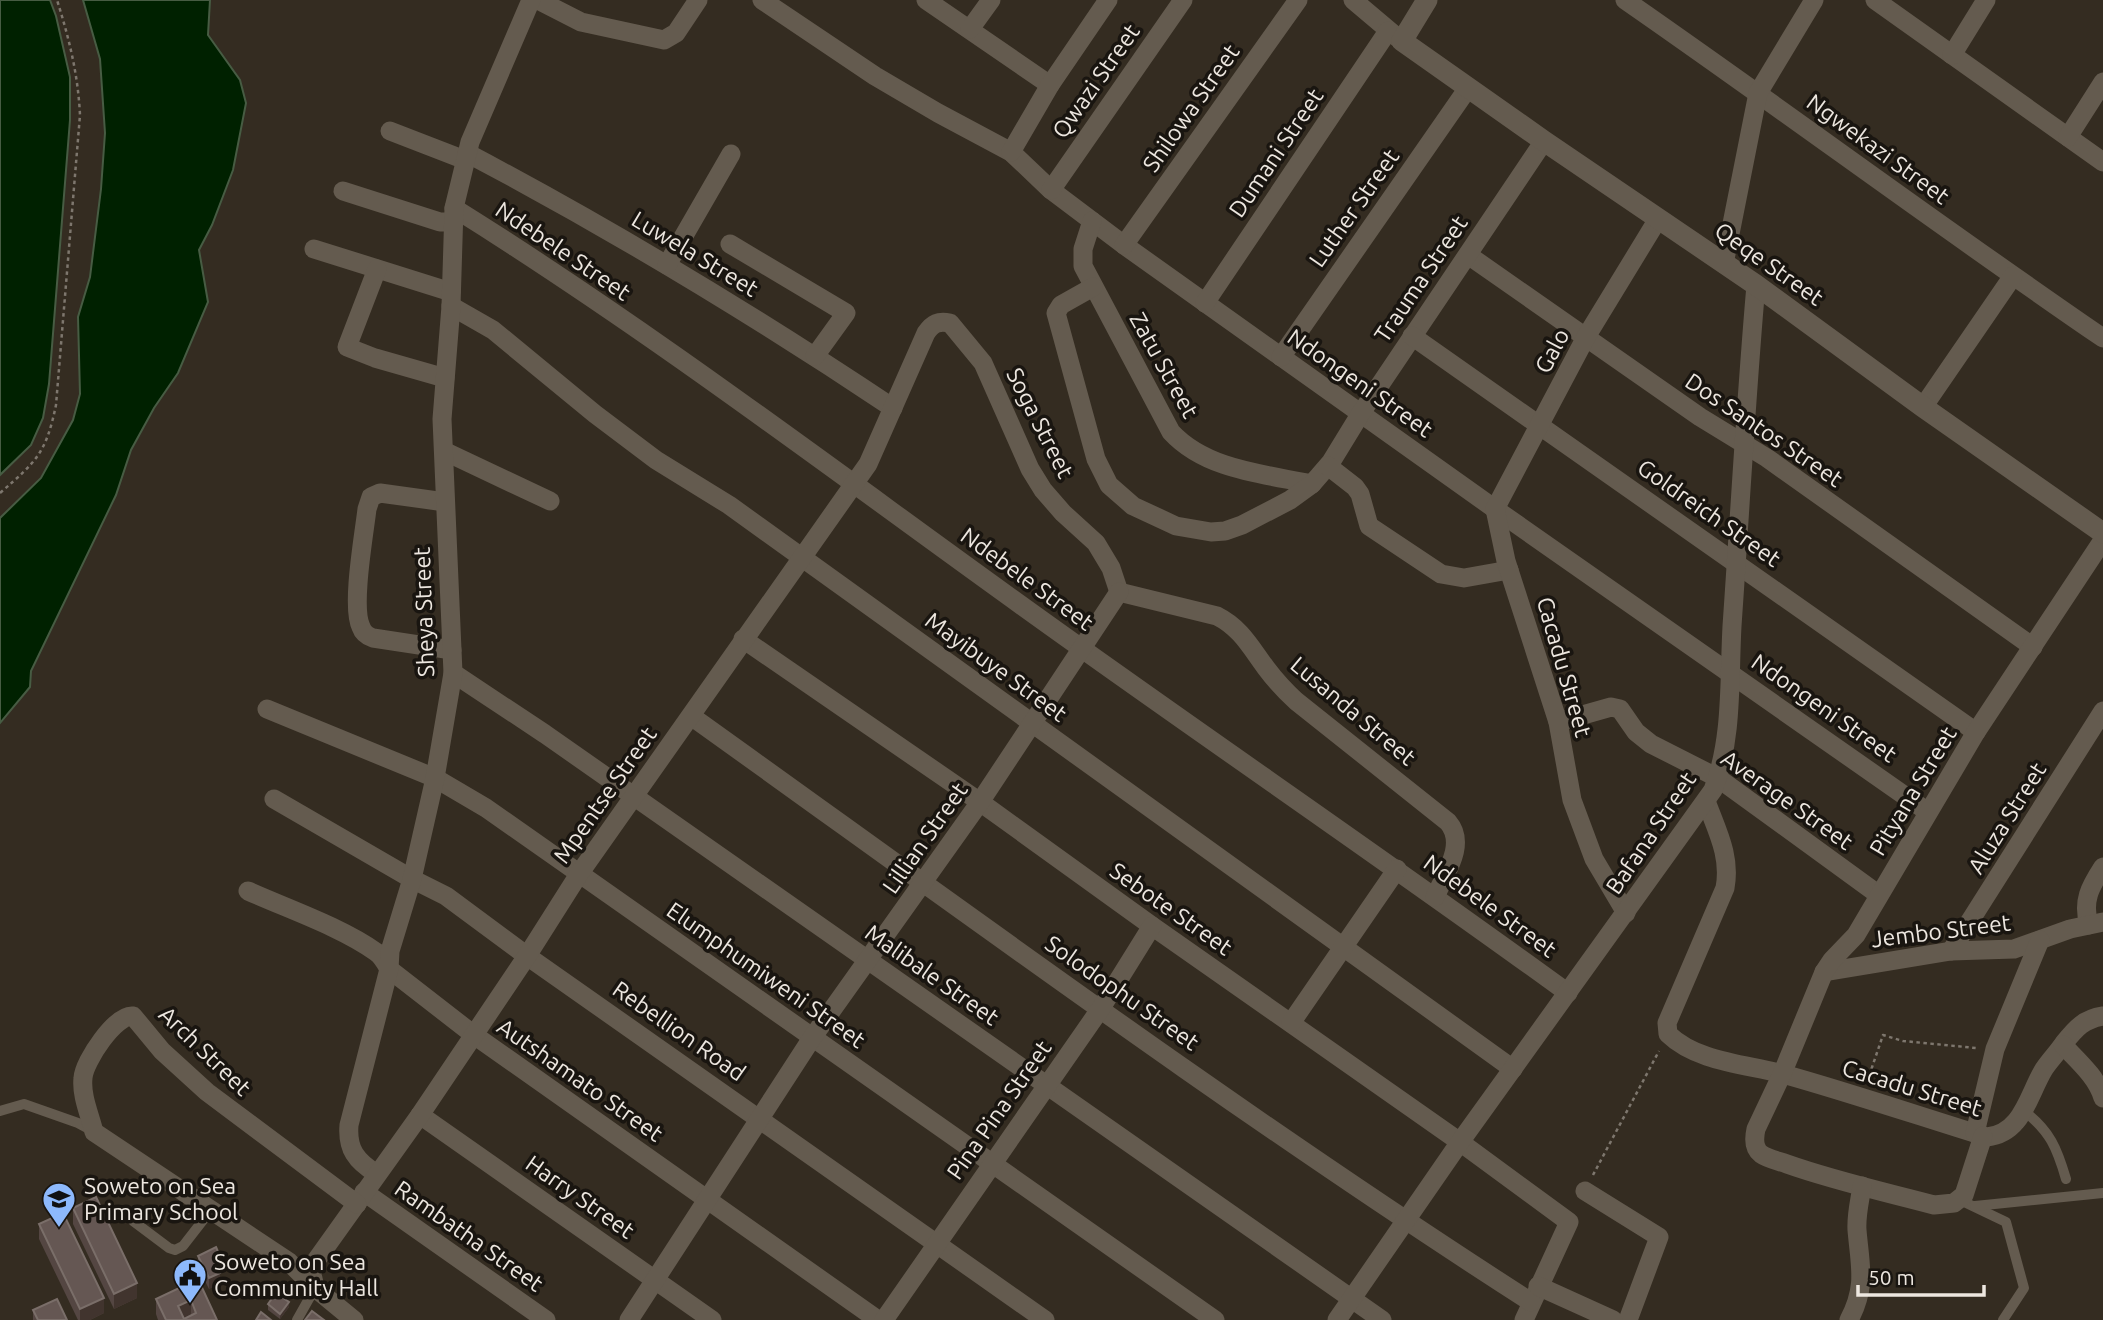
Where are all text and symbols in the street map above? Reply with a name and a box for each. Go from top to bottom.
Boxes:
street label: Qwazi Street [1047,19,1144,142]
street label: Shilowa Street [1138,39,1244,176]
street label: Dumani Street [1223,84,1328,222]
street label: Ngwekazi Street [1802,89,1954,208]
street label: Luther Street [1304,144,1403,271]
street label: Ndebele Street [491,196,635,305]
street label: Luwela Street [628,206,763,301]
street label: Trauma Street [1369,211,1472,347]
street label: Qeqe Street [1710,217,1828,310]
street label: Zatu Street [1125,308,1204,422]
street label: Ndongeni Street [1283,323,1437,442]
street label: Galo [1530,324,1574,377]
street label: Soga Street [1002,364,1079,482]
street label: Dos Santos Street [1681,368,1847,491]
street label: Goldreich Street [1633,454,1785,571]
street label: Ndebele Street [956,522,1098,635]
street label: Sheya Street [409,546,438,678]
street label: Cacadu Street [1533,594,1596,740]
street label: Mayibuye Street [921,607,1072,726]
street label: Ndongeni Street [1747,648,1901,767]
street label: Lusanda Street [1286,651,1421,770]
street label: Mpentse Street [548,722,661,868]
street label: Pityana Street [1864,722,1961,860]
street label: Average Street [1717,745,1858,854]
street label: Aluza Street [1963,758,2051,878]
street label: Bafana Street [1601,767,1700,898]
street label: Lillian Street [877,778,972,898]
street label: Ndebele Street [1419,849,1561,962]
street label: Sebote Street [1106,857,1237,960]
street label: Elumphumiweni Street [663,897,870,1052]
street label: Jembo Street [1870,910,2012,951]
street label: Malibale Street [861,919,1004,1030]
street label: Solodophu Street [1041,930,1204,1055]
street label: Rebellion Road [608,976,750,1085]
street label: Arch Street [155,1001,256,1100]
street label: Autshamato Street [493,1013,668,1146]
street label: Pina Pina Street [942,1036,1056,1184]
street label: Cacadu Street [1839,1054,1985,1121]
street label: Harry Street [521,1150,639,1243]
place label: Soweto on Sea Primary School [84,1173,238,1224]
street label: Rambatha Street [391,1175,548,1296]
school or university icon: Soweto on Sea Primary School [40,1180,78,1229]
place label: Soweto on Sea Community Hall [214,1249,378,1300]
scale bar [1858,1254,1984,1298]
public building icon: Soweto on Sea Community Hall [171,1256,209,1305]
text: 50 m [1868,1265,1915,1289]

